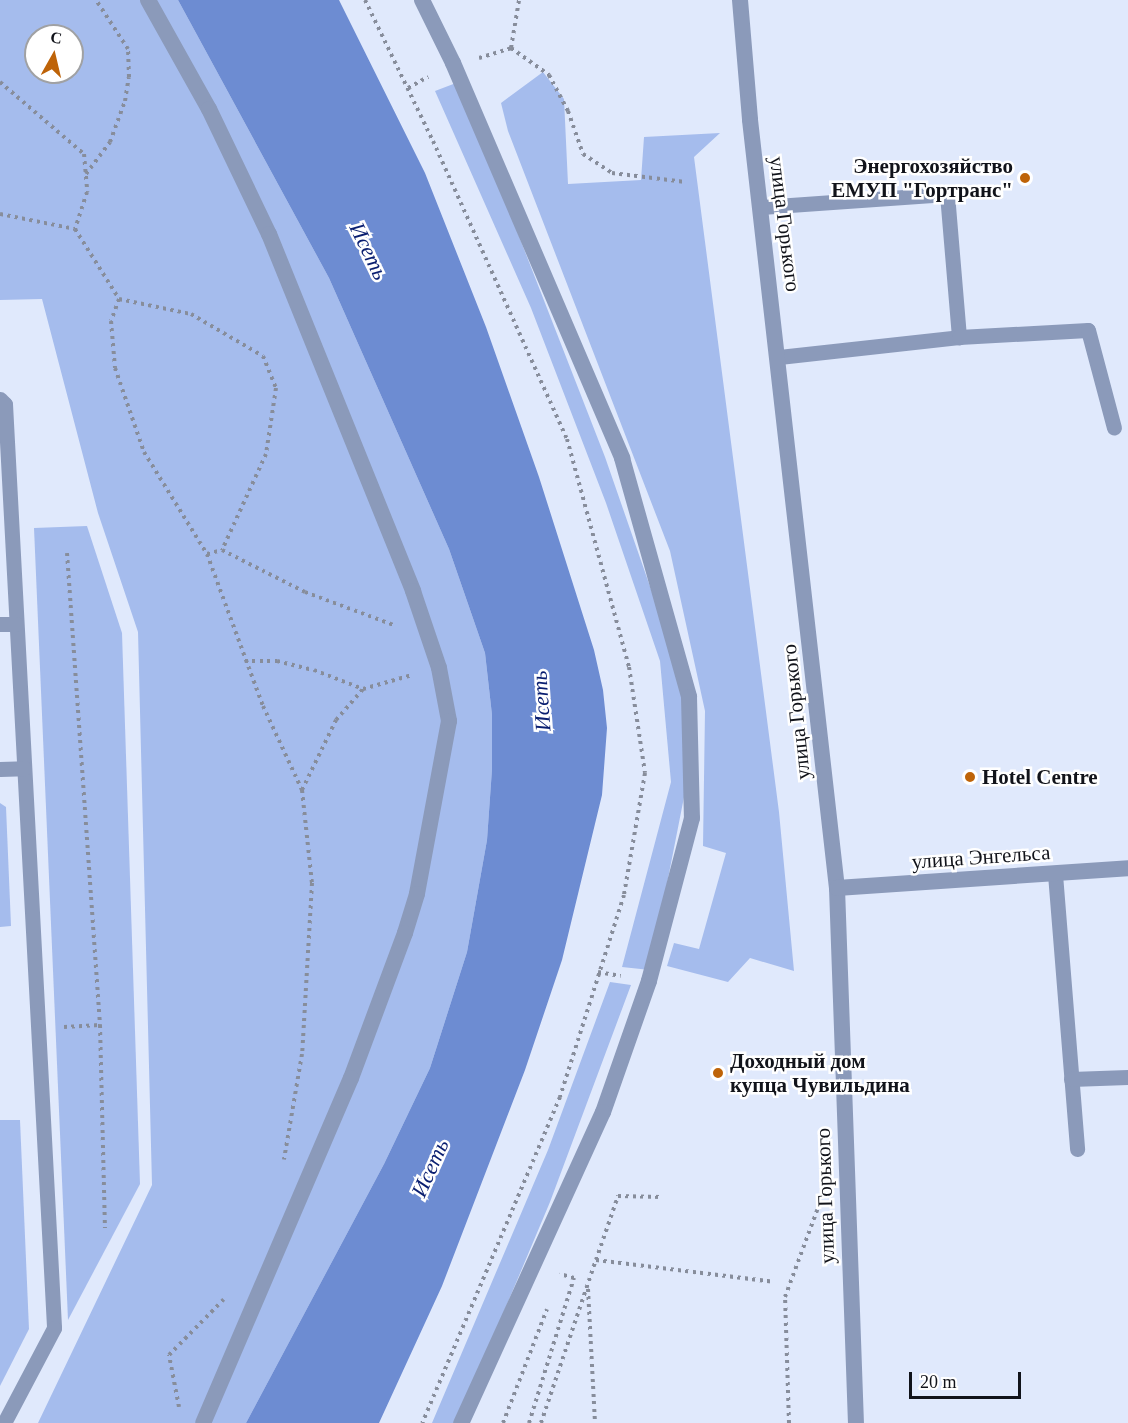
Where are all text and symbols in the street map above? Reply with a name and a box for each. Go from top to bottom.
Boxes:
north arrow [24,24,84,84]
text: С [49,28,63,47]
place label: Энергохозяйство ЕМУП "Гортранс" [831,153,1013,203]
street label: улица Горького [764,155,806,293]
marker: Энергохозяйство ЕМУП "Гортранс" [1018,171,1032,185]
water label: Исеть [344,218,394,284]
street label: улица Горького [776,643,816,781]
water label: Исеть [526,670,556,732]
place label: Hotel Centre [982,764,1098,790]
marker: Hotel Centre [963,770,977,784]
street label: улица Энгельса [911,840,1051,874]
place label: Доходный дом купца Чувильдина [730,1048,910,1098]
marker: Доходный дом купца Чувильдина [711,1066,725,1080]
street label: улица Горького [810,1128,840,1264]
water label: Исеть [406,1135,454,1201]
scale bar [912,1360,1024,1398]
text: 20 m [920,1372,957,1392]

